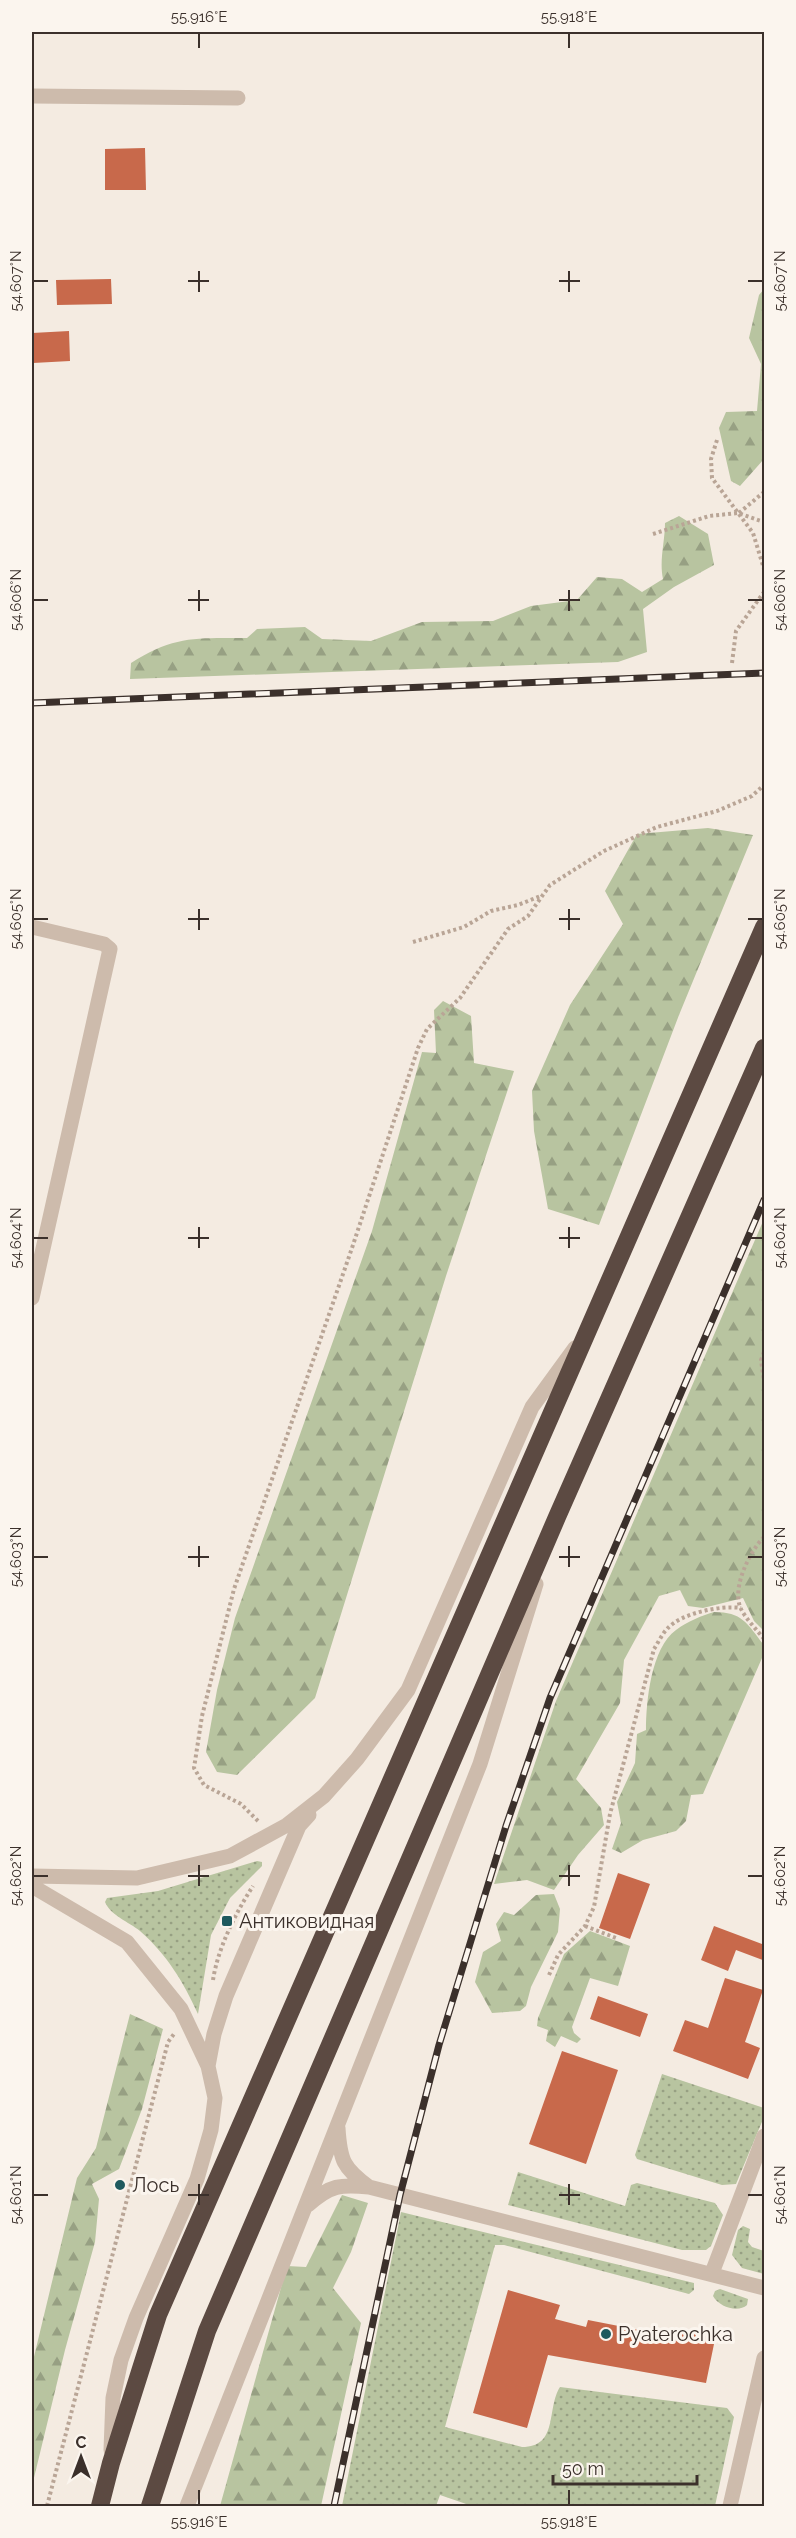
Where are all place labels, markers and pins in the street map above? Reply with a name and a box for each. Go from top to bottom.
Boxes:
place label: Антиковидная [239,1909,374,1933]
marker: Антиковидная [220,1914,234,1928]
place label: Лось [132,2173,179,2197]
marker: Лось [113,2178,127,2192]
place label: Pyaterochka [618,2322,733,2346]
marker: Pyaterochka [599,2327,613,2341]

